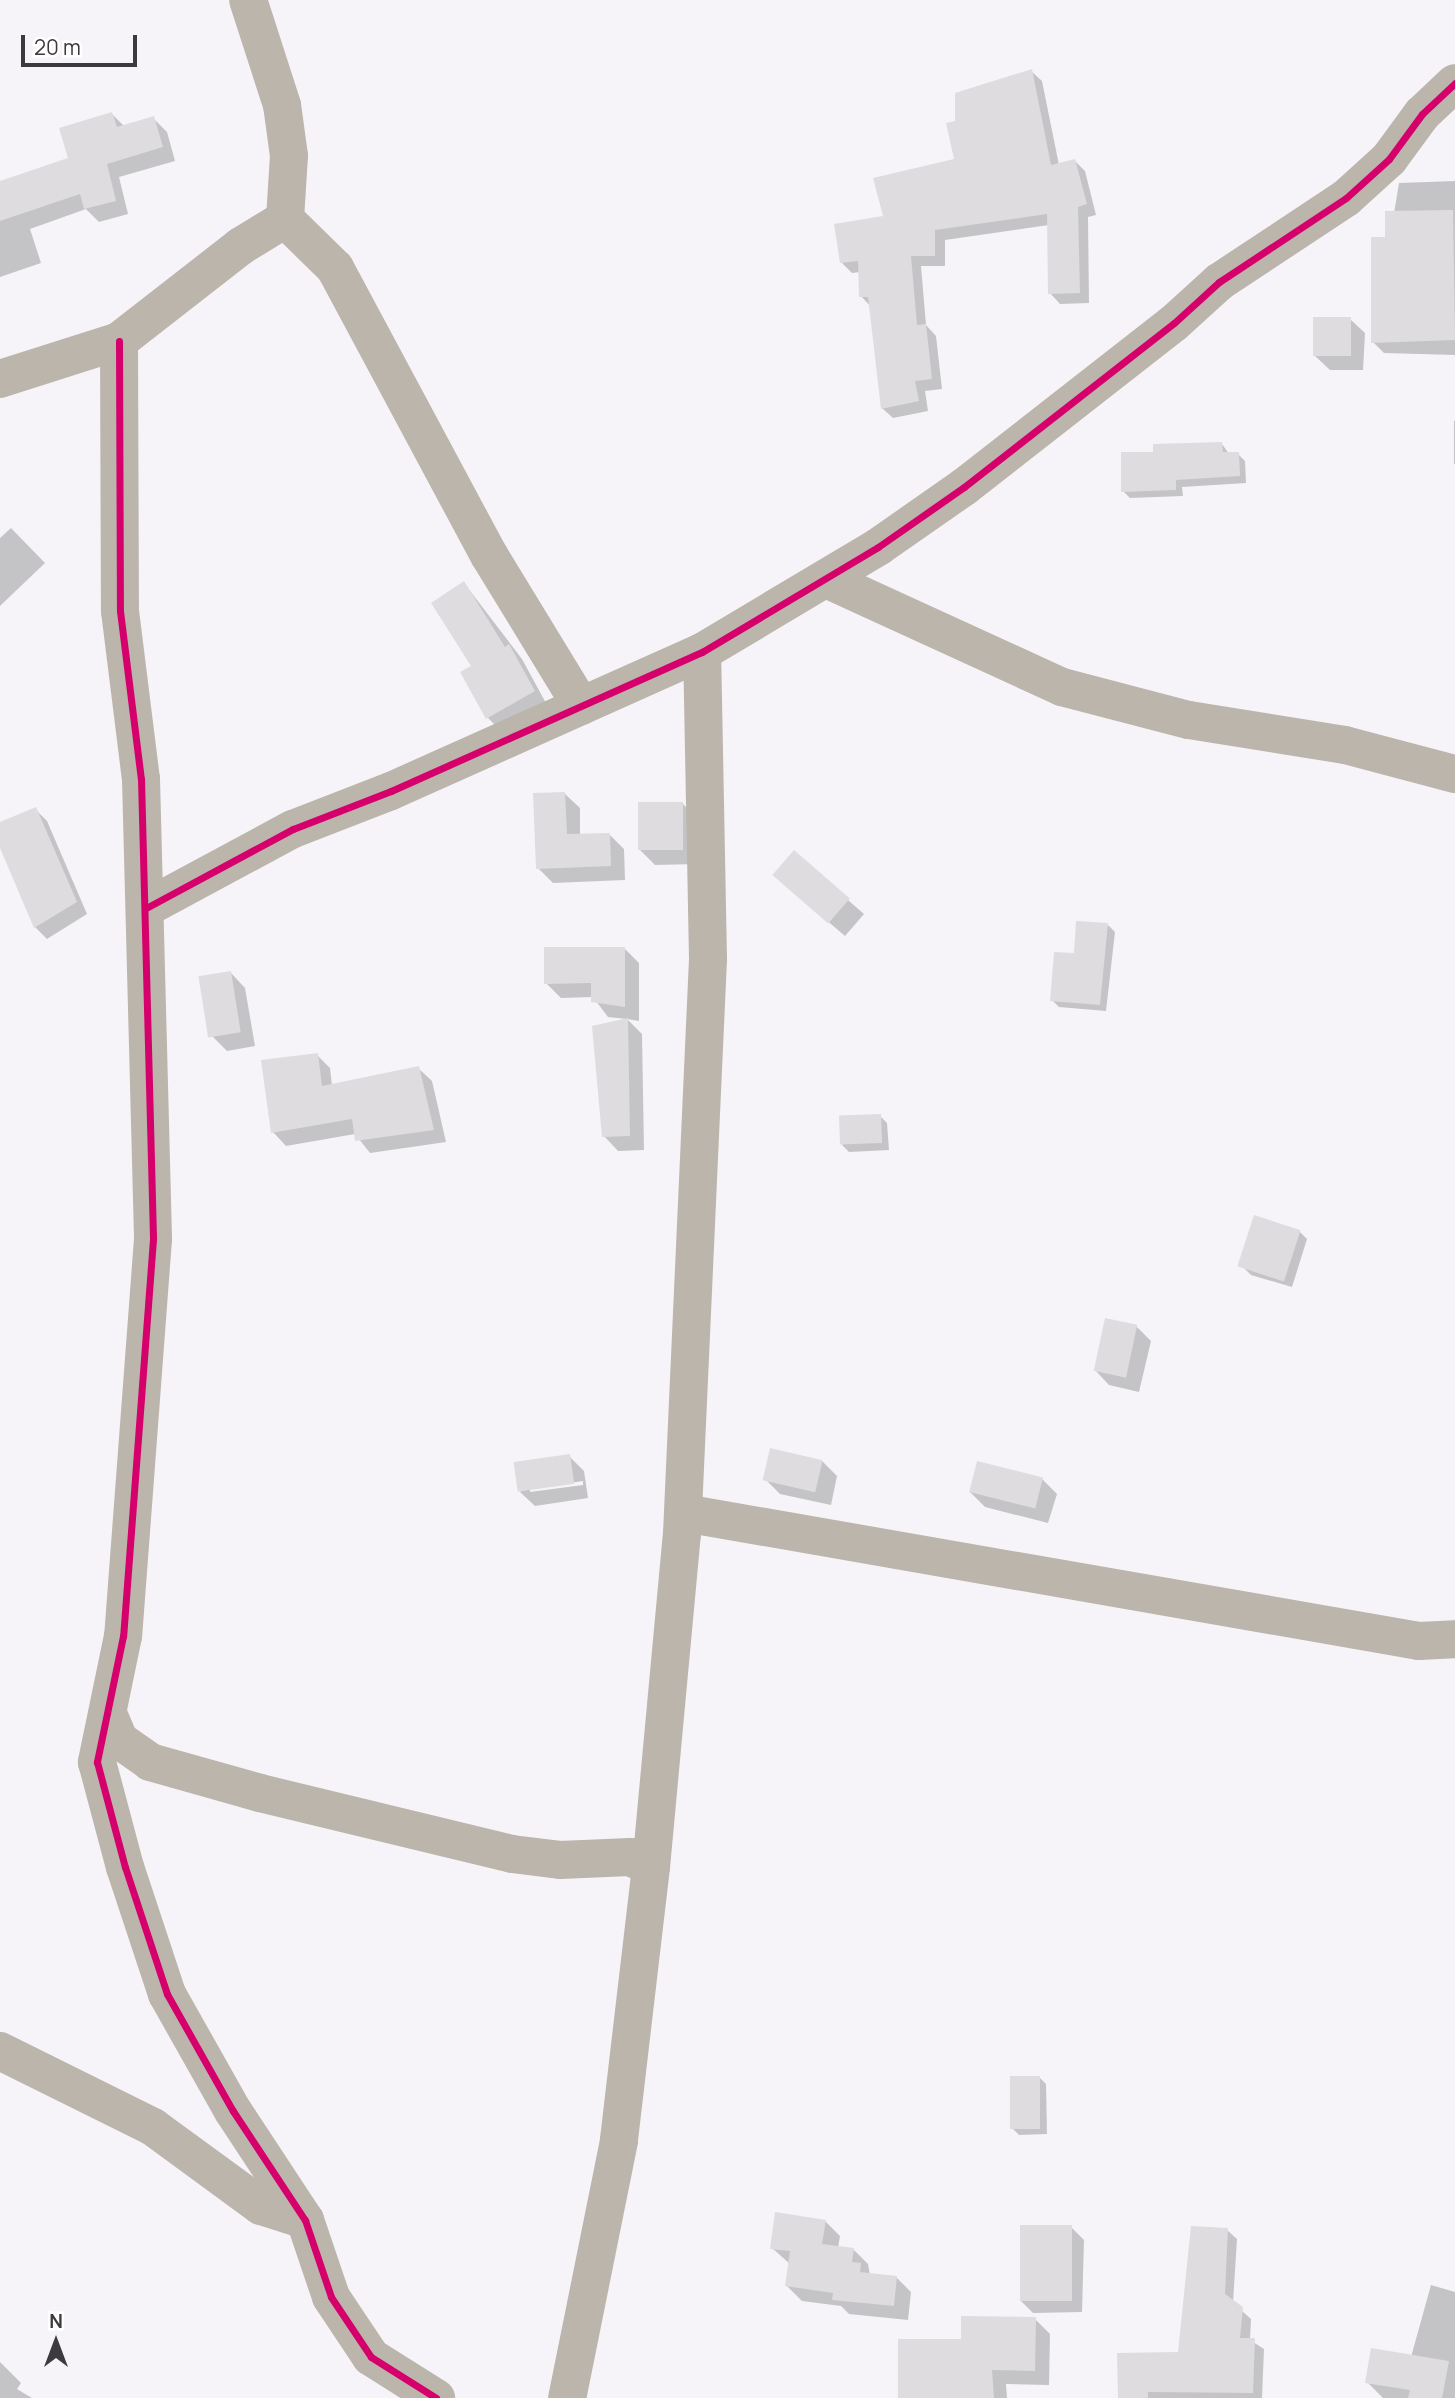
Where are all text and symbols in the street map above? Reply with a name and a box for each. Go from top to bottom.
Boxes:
scale bar [24,21,140,65]
text: 20 m [34,33,81,61]
north arrow [21,2307,91,2377]
text: N [49,2308,63,2334]

